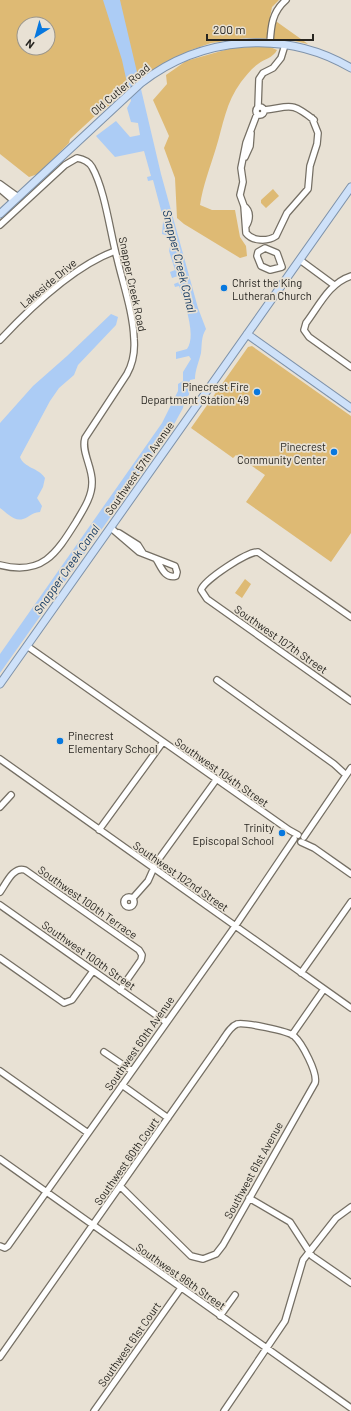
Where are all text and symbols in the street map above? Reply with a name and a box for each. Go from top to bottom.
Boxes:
north arrow [16,16,56,56]
scale bar [207,16,313,42]
text: 200 m [213,22,245,36]
text: N [23,37,37,52]
street label: Old Cutler Road [88,61,152,117]
water label: Snapper Creek Canal [160,208,200,314]
street label: Snapper Creek Road [117,235,149,333]
street label: Lakeside Drive [17,256,79,310]
place label: Christ the King Lutheran Church [232,276,312,302]
marker: Christ the King Lutheran Church [219,283,229,293]
place label: Pinecrest Fire Department Station 49 [141,380,249,406]
marker: Pinecrest Fire Department Station 49 [252,387,262,397]
street label: Southwest 57th Avenue [102,419,176,517]
place label: Pinecrest Community Center [237,440,326,466]
marker: Pinecrest Community Center [329,447,339,457]
water label: Snapper Creek Canal [30,522,102,616]
street label: Southwest 107th Street [232,602,330,676]
place label: Pinecrest Elementary School [68,729,158,755]
street label: Southwest 104th Street [173,735,271,809]
marker: Pinecrest Elementary School [55,736,65,746]
place label: Trinity Episcopal School [193,821,274,847]
marker: Trinity Episcopal School [277,828,287,838]
street label: Southwest 102nd Street [131,838,231,914]
street label: Southwest 100th Terrace [36,863,140,941]
street label: Southwest 100th Street [40,918,138,992]
street label: Southwest 60th Avenue [102,993,177,1093]
street label: Southwest 60th Court [91,1115,161,1207]
street label: Southwest 61st Avenue [221,1119,285,1221]
street label: Southwest 96th Street [134,1240,228,1312]
street label: Southwest 61st Court [95,1299,163,1389]

